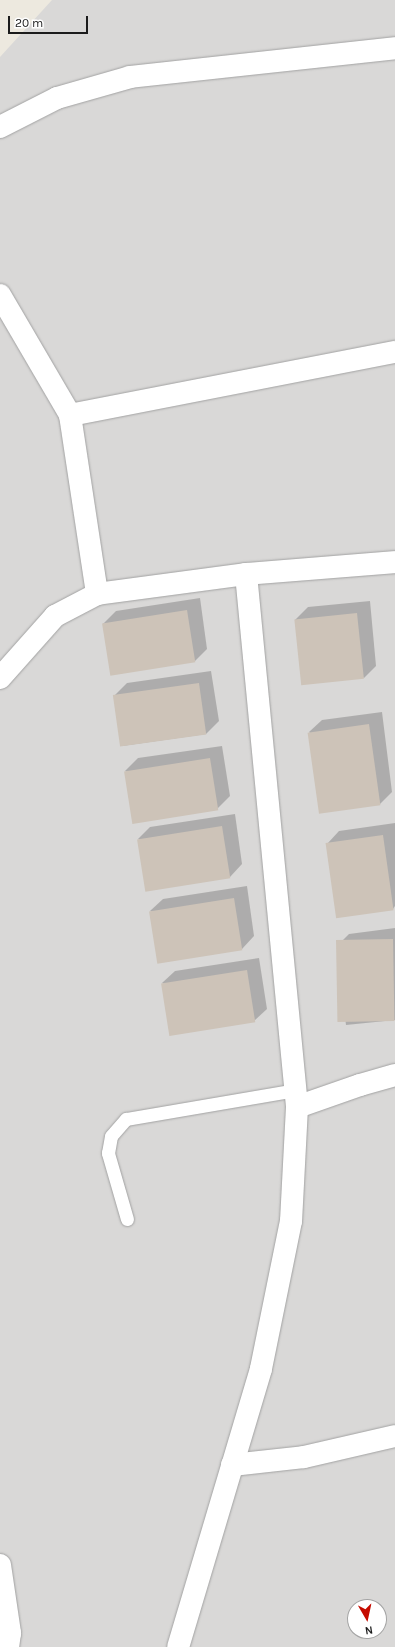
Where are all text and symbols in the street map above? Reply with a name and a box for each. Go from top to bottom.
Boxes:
scale bar [10,8,90,34]
text: 20 m [15,16,43,30]
north arrow [347,1599,387,1639]
text: N [364,1623,374,1637]

